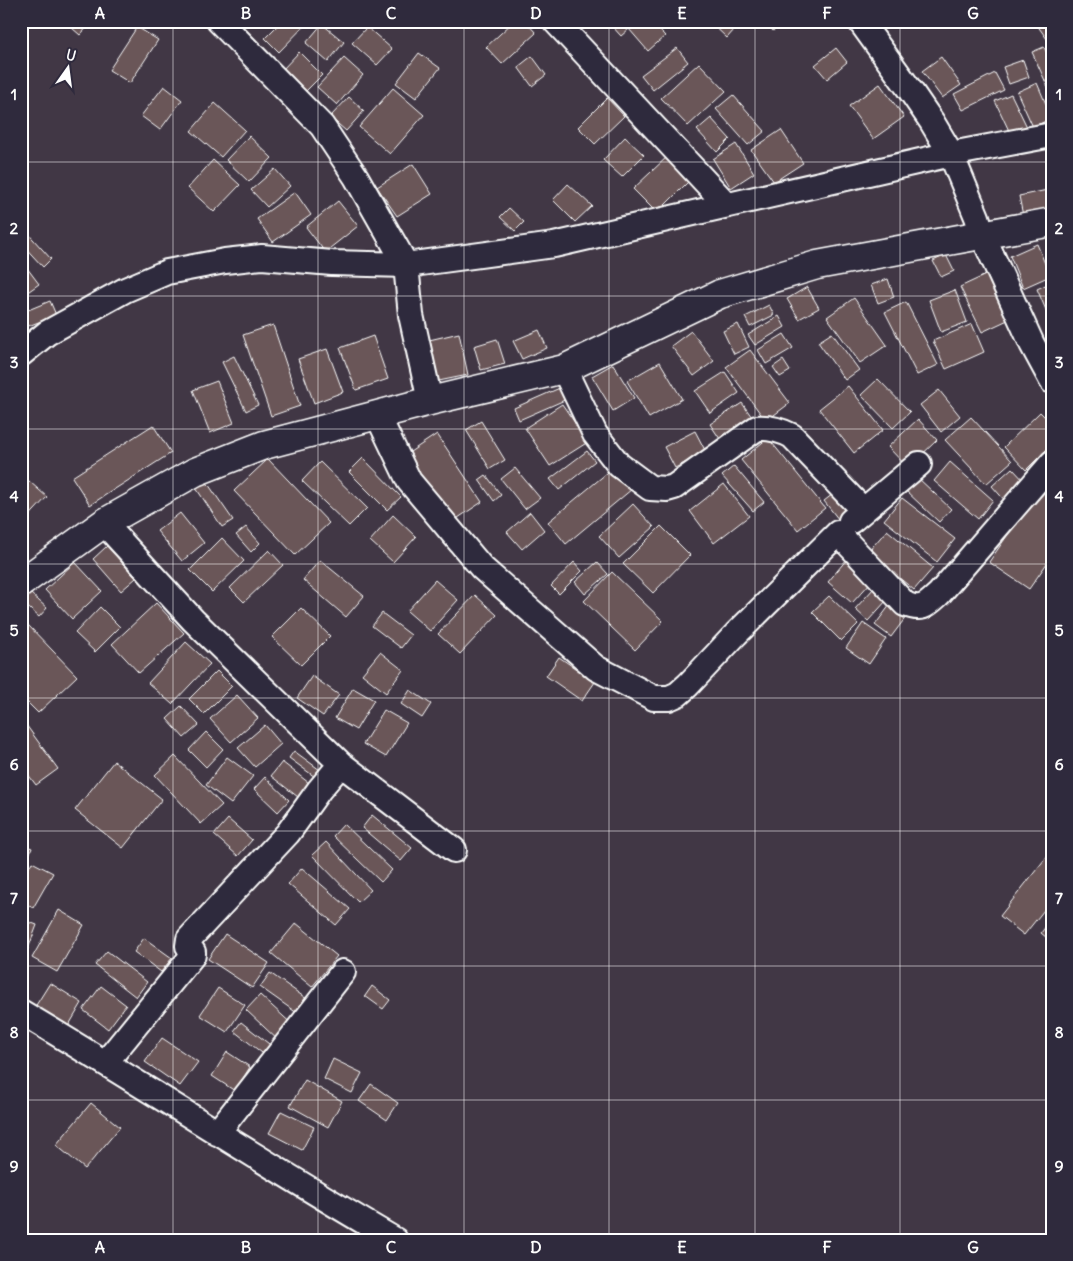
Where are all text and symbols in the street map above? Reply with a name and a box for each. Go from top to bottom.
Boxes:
text: A [95,3,105,23]
text: B [241,3,252,23]
text: C [386,3,397,23]
text: D [530,3,542,23]
text: E [677,3,687,23]
text: F [822,3,832,23]
text: G [967,3,979,23]
north arrow [42,42,92,92]
text: U [64,45,78,65]
text: 1 [11,84,17,104]
text: 1 [1056,84,1062,104]
text: 2 [10,218,19,238]
text: 2 [1055,218,1064,238]
text: 3 [9,352,19,372]
text: 3 [1054,352,1064,372]
text: 4 [9,486,19,506]
text: 4 [1054,486,1064,506]
text: 5 [9,620,19,640]
text: 5 [1054,620,1064,640]
text: 6 [9,754,19,774]
text: 6 [1054,754,1064,774]
text: 7 [10,888,18,908]
text: 7 [1055,888,1063,908]
text: 8 [9,1022,19,1042]
text: 8 [1054,1022,1064,1042]
text: 9 [9,1156,19,1176]
text: 9 [1054,1156,1064,1176]
text: A [95,1237,105,1257]
text: B [241,1237,252,1257]
text: C [386,1237,397,1257]
text: D [530,1237,542,1257]
text: E [677,1237,687,1257]
text: F [822,1237,832,1257]
text: G [967,1237,979,1257]

